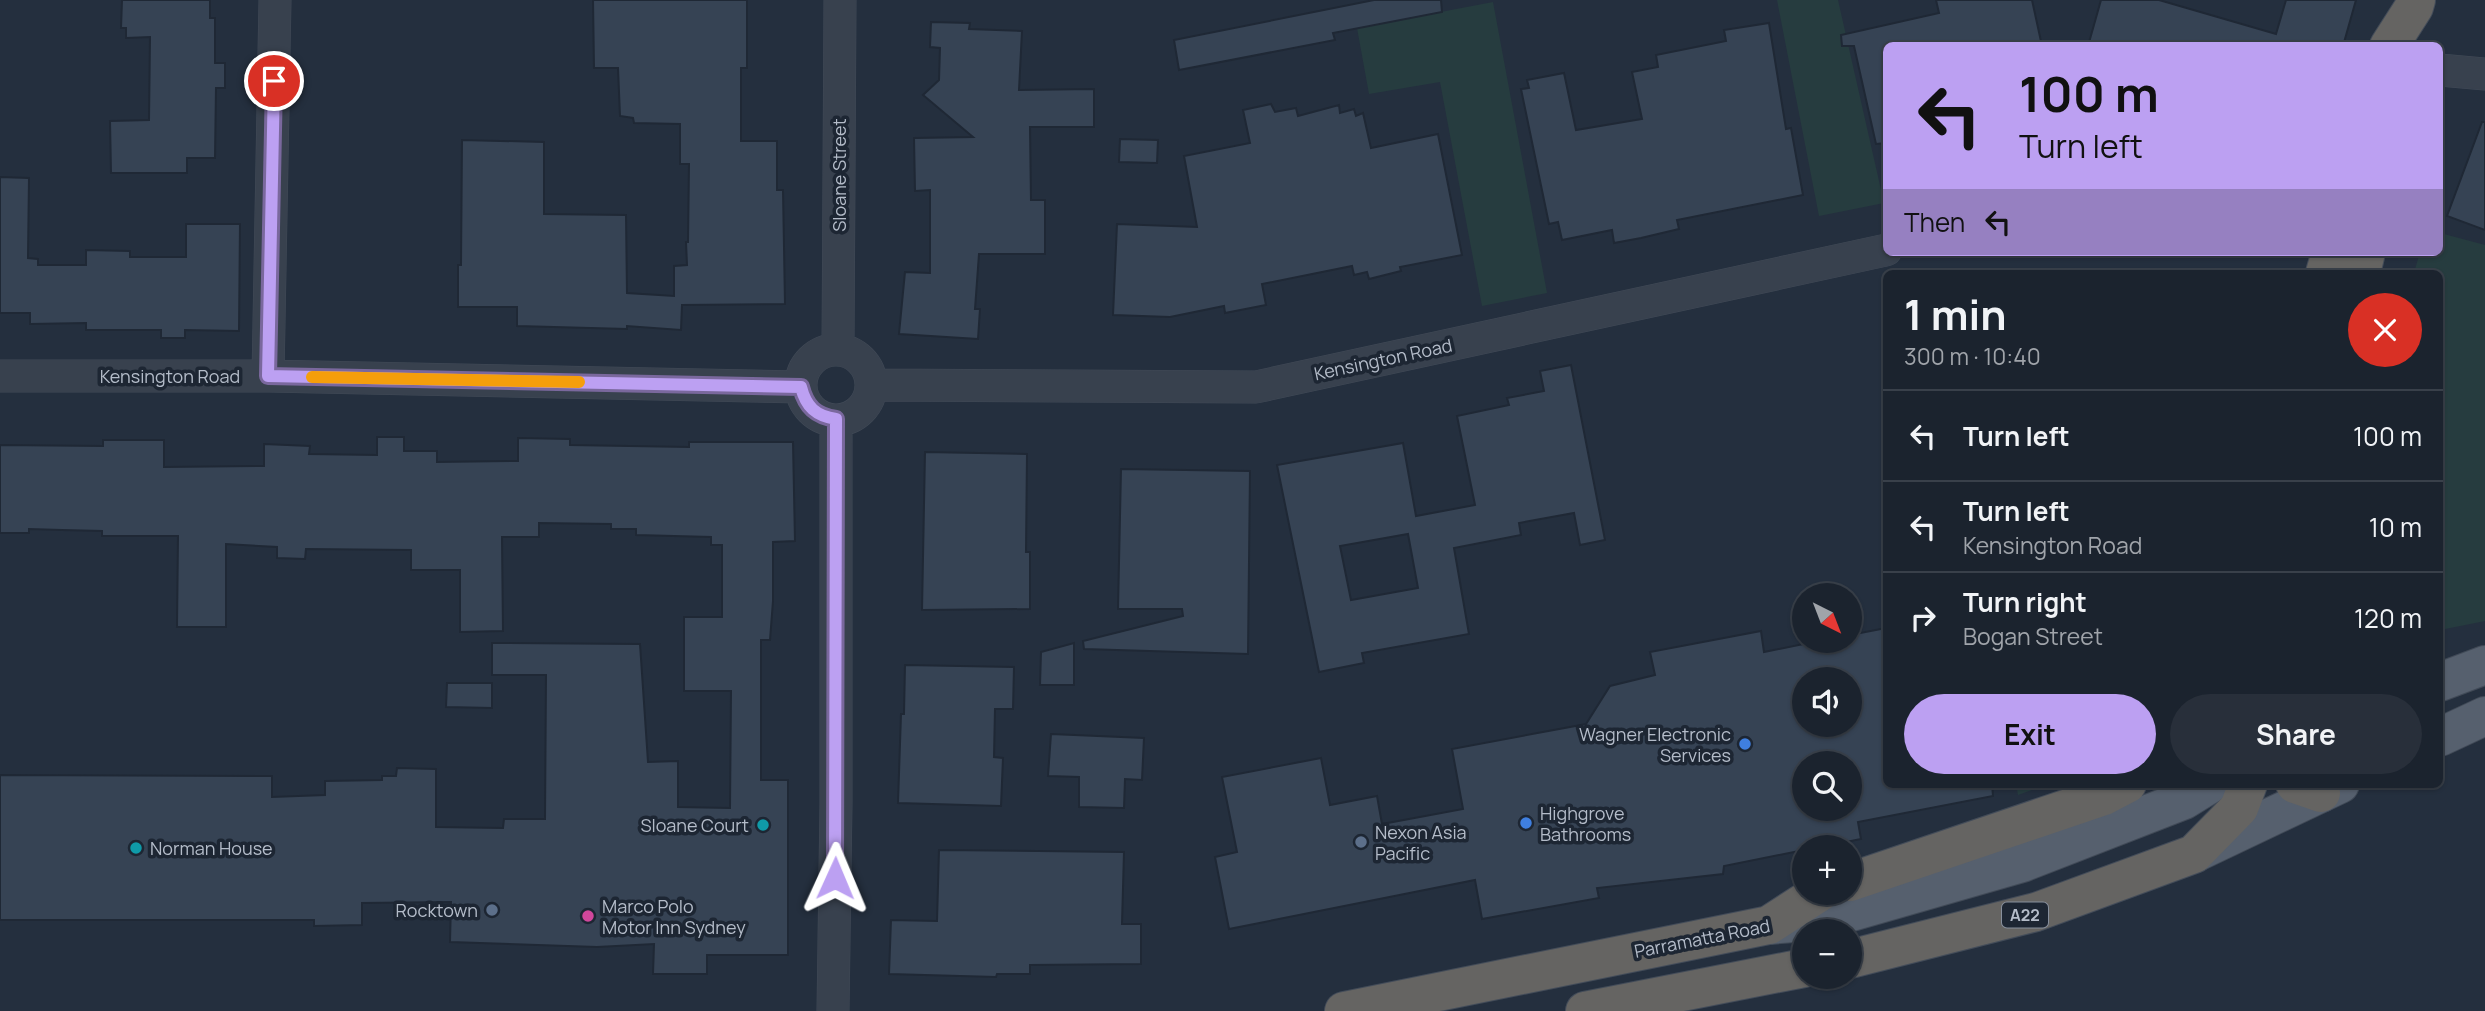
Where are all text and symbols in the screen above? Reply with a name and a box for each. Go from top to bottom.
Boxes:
pin [244,51,304,111]
text: 100 m [2019,60,2159,127]
icon: arrive [255,62,293,100]
icon: left [1904,70,1995,161]
street label: Sloane Street [827,118,851,232]
text: Turn left [2019,124,2143,168]
icon: left [1979,203,2017,241]
text: Then [1904,204,1965,240]
text: 1 min [1904,285,2007,343]
button: close [2348,293,2422,367]
street label: Kensington Road [1312,333,1454,385]
text: 300 m · 10:40 [1904,340,2041,372]
street label: Kensington Road [100,364,240,388]
icon: left [1904,417,1942,455]
text: Turn left [1963,418,2070,454]
text: 100 m [2353,418,2422,454]
text: Turn left [1963,493,2070,529]
icon: left [1904,508,1942,546]
text: 10 m [2369,509,2422,545]
text: Kensington Road [1963,529,2142,561]
north arrow [1792,583,1862,653]
map controls [1792,583,1862,989]
text: Turn right [1963,584,2087,620]
icon: right [1904,599,1942,637]
text: 120 m [2354,600,2422,636]
text: Bogan Street [1963,620,2103,652]
button: sound [1792,667,1862,737]
button: Exit [1904,694,2156,774]
button: Share [2170,694,2422,774]
place label: Wagner Electronic Services [1579,722,1731,767]
marker: Wagner Electronic Services [1737,736,1753,752]
button: search [1792,751,1862,821]
place label: Highgrove Bathrooms [1540,801,1631,846]
place label: Sloane Court [640,813,749,837]
marker: Highgrove Bathrooms [1518,815,1534,831]
marker: Sloane Court [755,817,771,833]
place label: Nexon Asia Pacific [1375,820,1467,865]
marker: Nexon Asia Pacific [1353,834,1369,850]
button: + [1792,835,1862,905]
place label: Norman House [150,836,273,860]
marker: Norman House [128,840,144,856]
position arrow [798,841,872,915]
place label: Marco Polo Motor Inn Sydney [602,894,746,939]
place label: Rocktown [395,898,478,922]
marker: Rocktown [484,902,500,918]
road number: A22 [2002,903,2048,928]
marker: Marco Polo Motor Inn Sydney [580,908,596,924]
street label: Parramatta Road [1632,913,1772,963]
button: − [1792,919,1862,989]

